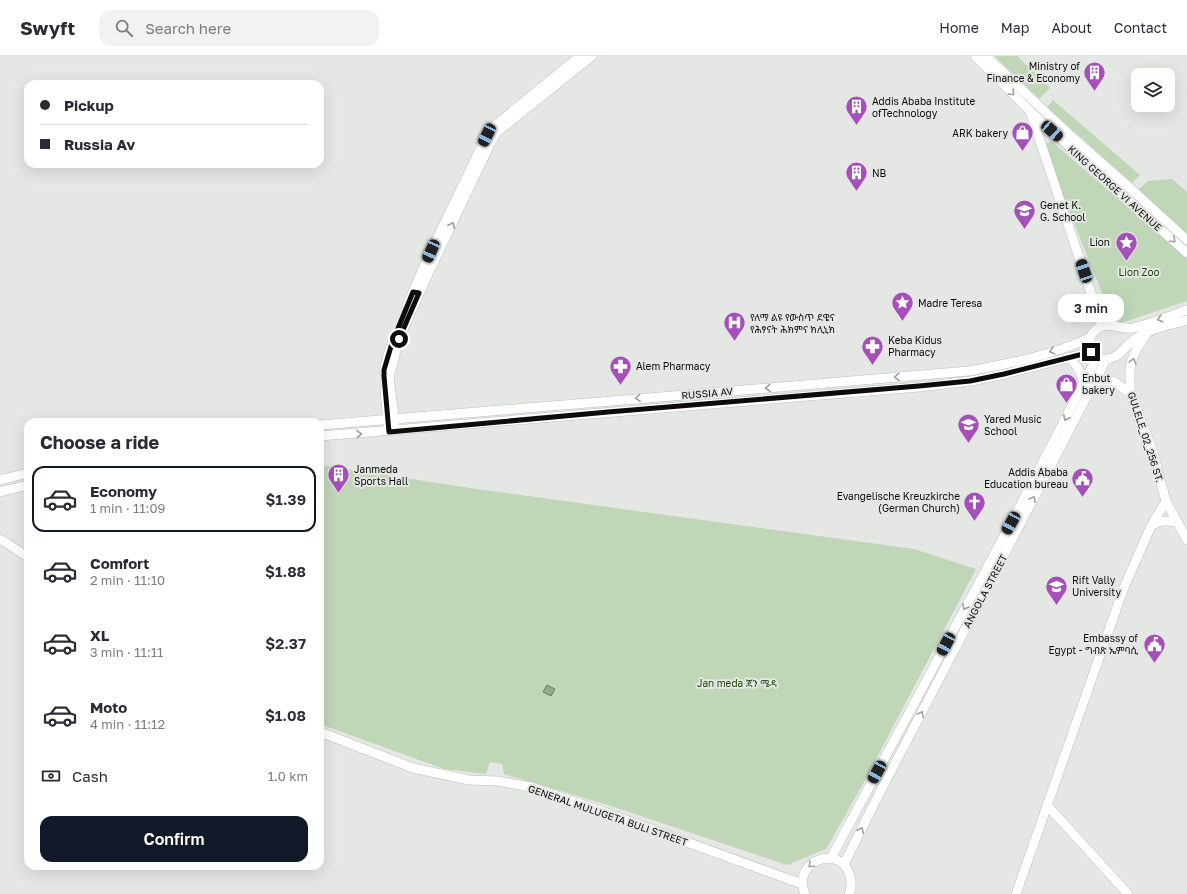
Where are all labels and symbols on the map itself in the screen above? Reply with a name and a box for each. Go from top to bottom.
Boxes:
building icon: Ministry of Finance & Economy [1082,59,1108,92]
place label: Ministry of Finance & Economy [987,60,1080,84]
one-way arrow [1007,88,1015,96]
building icon: Addis Ababa Institute ofTechnology [844,94,870,127]
place label: Addis Ababa Institute ofTechnology [872,95,975,119]
car [1039,119,1065,143]
shop icon: ARK bakery [1010,120,1036,153]
car [476,122,498,148]
place label: ARK bakery [952,127,1008,139]
street label: KING GEORGE VI AVENUE [1066,143,1164,233]
building icon: NB [843,160,869,193]
place label: NB [872,167,887,179]
school or university icon: Genet K. G. School [1012,198,1038,231]
place label: Genet K. G. School [1040,199,1086,223]
one-way arrow [447,222,455,229]
place icon: Lion [1113,229,1139,262]
place label: Lion [1089,236,1110,248]
one-way arrow [1168,236,1176,243]
car [421,238,441,264]
car [1075,258,1093,284]
park label: Lion Zoo [1119,266,1159,278]
place icon: Madre Teresa [890,290,916,323]
callout: 3 min [1058,294,1124,322]
place label: Madre Teresa [918,297,982,309]
hospital icon: የለማ ልዩ የውስጥ ደዌና የሕፃናት ሕክምና ክሊኒክ [722,310,748,343]
place label: የለማ ልዩ የውስጥ ደዌና የሕፃናት ሕክምና ክሊኒክ [750,311,835,335]
one-way arrow [1157,314,1164,323]
route start [390,330,408,348]
pharmacy icon: Keba Kidus Pharmacy [860,333,886,366]
place label: Keba Kidus Pharmacy [888,334,942,358]
route end [1082,343,1100,361]
one-way arrow [1049,346,1056,355]
pharmacy icon: Alem Pharmacy [608,353,634,386]
one-way arrow [1128,357,1137,364]
place label: Alem Pharmacy [636,360,711,372]
shop icon: Enbut bakery [1053,371,1079,404]
one-way arrow [894,372,900,381]
place label: Enbut bakery [1082,372,1115,396]
one-way arrow [764,383,771,392]
street label: RUSSIA AV [681,385,734,401]
street label: GULELE_02_256 ST. [1126,390,1166,484]
one-way arrow [635,394,641,403]
school or university icon: Yared Music School [956,412,982,445]
place label: Yared Music School [984,413,1042,437]
one-way arrow [1063,414,1070,422]
one-way arrow [356,429,362,438]
building icon: Janmeda Sports Hall [325,462,351,495]
place label: Janmeda Sports Hall [354,463,408,487]
public building icon: Addis Ababa Education bureau [1070,465,1096,498]
place label: Addis Ababa Education bureau [984,466,1068,490]
church icon: Evangelische Kreuzkirche (German Church) [962,489,988,522]
place label: Evangelische Kreuzkirche (German Church) [837,490,960,514]
one-way arrow [1028,496,1035,504]
car [1000,510,1022,536]
street label: ANGOLA STREET [961,552,1009,630]
school or university icon: Rift Vally University [1043,573,1069,606]
place label: Rift Vally University [1072,574,1121,598]
one-way arrow [962,603,970,610]
car [935,631,957,657]
public building icon: Embassy of Egypt - ግብጽ ኤምባሲ [1141,631,1167,664]
place label: Embassy of Egypt - ግብጽ ኤምባሲ [1048,632,1139,656]
park label: Jan meda ጃን ሜዳ [697,677,777,689]
one-way arrow [916,711,924,718]
car [866,759,888,785]
street label: GENERAL MULUGETA BULI STREET [527,782,689,848]
one-way arrow [856,826,864,834]
one-way arrow [808,860,816,868]

